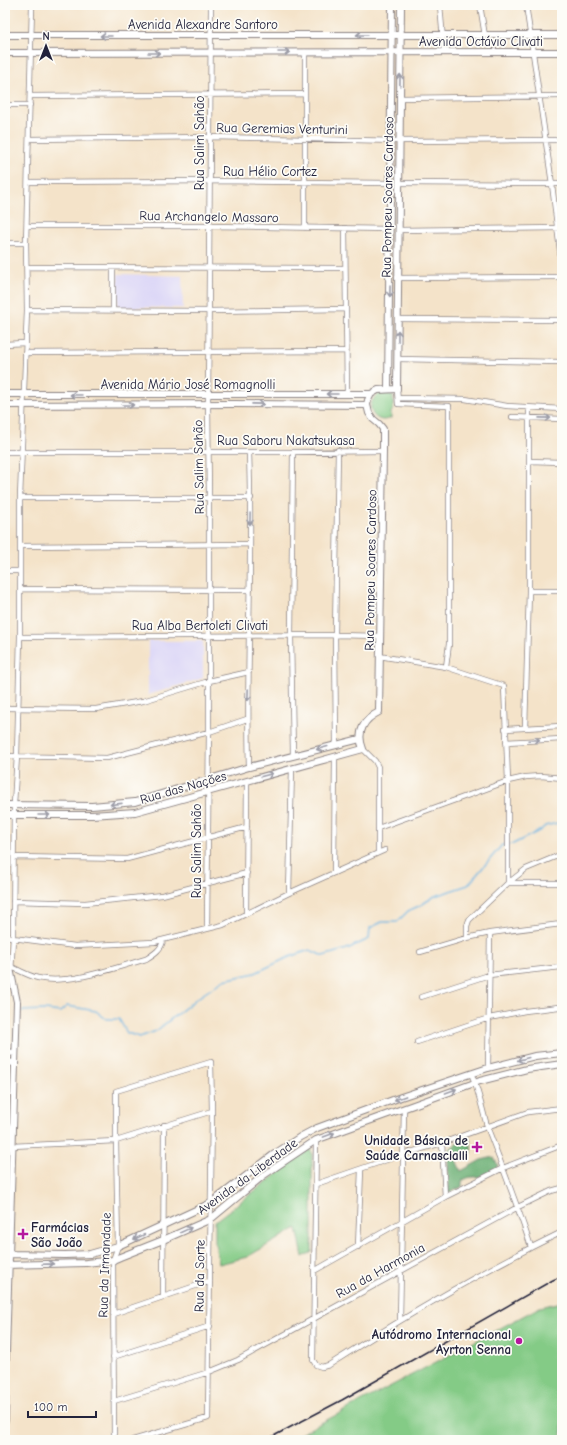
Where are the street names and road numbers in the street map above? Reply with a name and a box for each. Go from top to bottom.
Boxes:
street label: Avenida Alexandre Santoro [128,17,278,32]
street label: Avenida Octávio Clivati [419,34,543,49]
street label: Rua Salim Sahão [192,96,207,190]
street label: Rua Pompeu Soares Cardoso [379,116,396,278]
street label: Rua Geremias Venturini [216,120,348,137]
street label: Rua Hélio Cortez [223,164,317,179]
street label: Rua Archangelo Massaro [139,208,279,225]
street label: Avenida Mário José Romagnolli [101,377,275,392]
street label: Rua Salim Sahão [190,419,207,514]
street label: Rua Saboru Nakatsukasa [217,433,355,448]
street label: Rua Pompeu Soares Cardoso [362,489,379,651]
street label: Rua Alba Bertoleti Clivati [132,618,268,633]
street label: Rua das Nações [138,768,228,807]
street label: Rua Salim Sahão [189,804,204,898]
street label: Avenida da Liberdade [194,1135,301,1218]
street label: Rua da Irmandade [95,1212,114,1318]
street label: Rua da Sorte [191,1239,208,1312]
street label: Rua da Harmonia [333,1240,427,1301]

